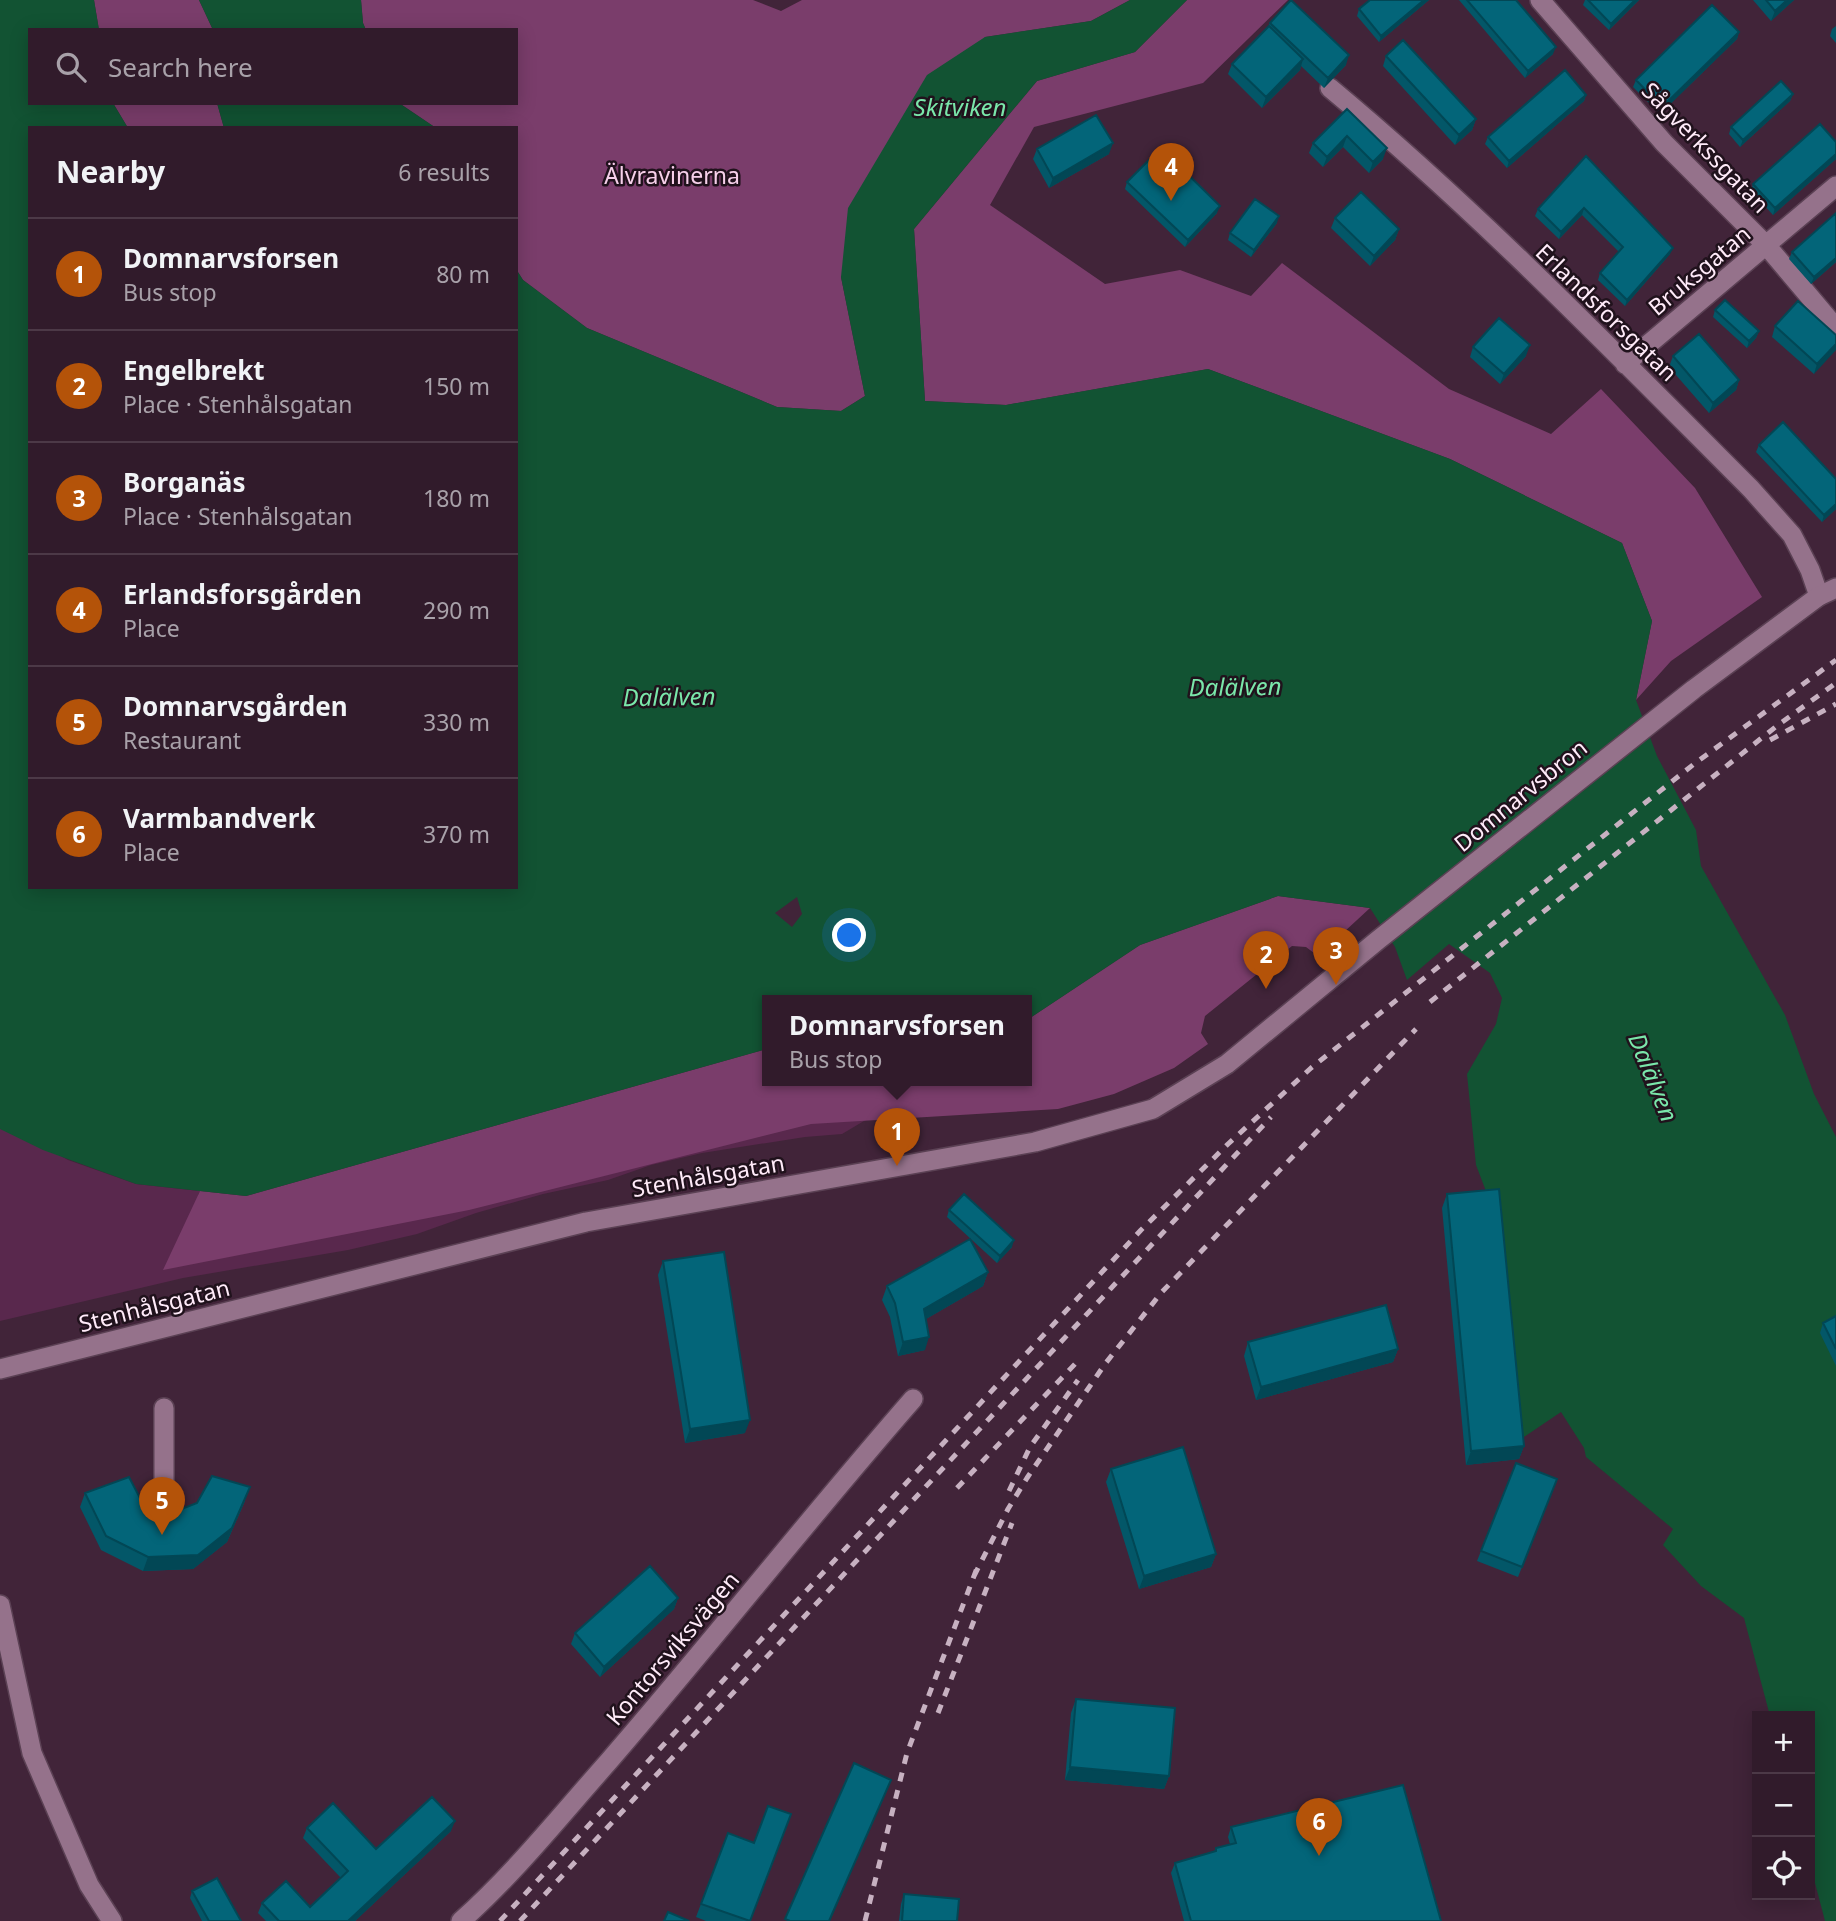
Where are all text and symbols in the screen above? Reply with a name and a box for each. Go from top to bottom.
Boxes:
search box [28,28,518,105]
icon: search [52,48,90,86]
text: Search here [108,49,253,85]
street label: Sågverkssgatan [1635,75,1777,219]
water label: Skitviken [914,90,1006,123]
pin: 4 [1148,143,1194,201]
text: Nearby [56,151,165,192]
text: 6 results [398,156,490,188]
park label: Älvravinerna [604,159,740,191]
street label: Bruksgatan [1641,218,1757,322]
street label: Erlandsforsgatan [1529,236,1685,388]
text: Domnarvsforsen [123,240,339,276]
text: 1 [72,258,86,290]
text: 80 m [436,258,490,290]
text: Bus stop [123,276,217,308]
text: Engelbrekt [123,352,265,388]
text: 2 [72,370,86,402]
text: 150 m [423,370,490,402]
text: Place · Stenhålsgatan [123,388,353,420]
text: Borganäs [123,464,245,500]
text: 3 [72,482,86,514]
text: 180 m [423,482,490,514]
text: Place · Stenhålsgatan [123,500,353,532]
text: Erlandsforsgården [123,576,362,612]
text: 4 [72,594,86,626]
text: 290 m [423,594,490,626]
text: Place [123,612,180,644]
water label: Dalälven [1188,669,1282,703]
water label: Dalälven [622,679,716,713]
text: Domnarvsgården [123,688,348,724]
text: 5 [72,706,86,738]
text: 330 m [423,706,490,738]
text: Restaurant [123,724,241,756]
street label: Domnarvsbron [1447,731,1593,859]
text: Varmbandverk [123,800,315,836]
text: 6 [72,818,86,850]
text: 370 m [423,818,490,850]
text: Place [123,836,180,868]
your location [832,918,866,952]
pin: 3 [1313,927,1359,985]
pin: 2 [1243,931,1289,989]
popup [762,995,1032,1086]
text: Domnarvsforsen [789,1007,1005,1043]
water label: Dalälven [1621,1028,1687,1126]
text: Bus stop [789,1043,883,1075]
pin: 1 [874,1108,920,1166]
street label: Stenhålsgatan [629,1146,787,1204]
street label: Stenhålsgatan [75,1271,233,1339]
pin: 5 [139,1477,185,1535]
street label: Kontorsviksvägen [598,1564,746,1732]
map controls [1752,1711,1815,1900]
button: + [1752,1711,1815,1774]
button: − [1752,1774,1815,1837]
pin: 6 [1296,1798,1342,1856]
button: locate [1752,1837,1815,1900]

